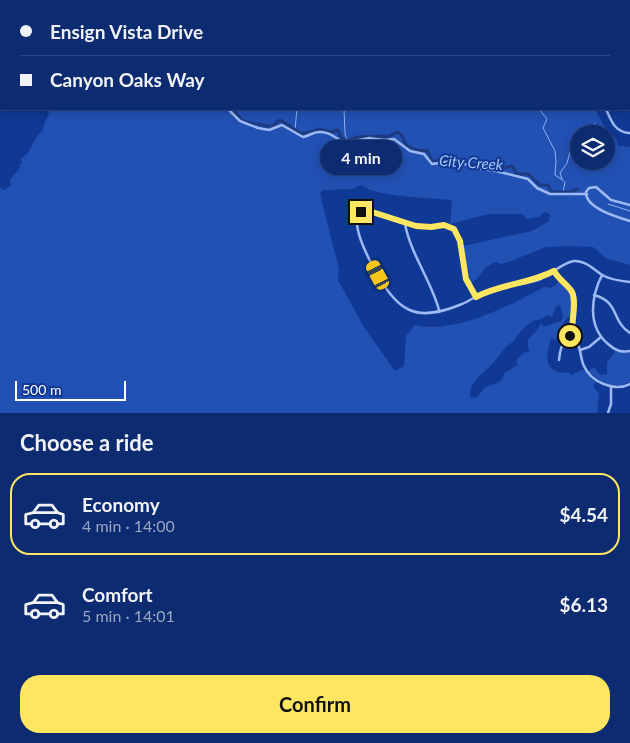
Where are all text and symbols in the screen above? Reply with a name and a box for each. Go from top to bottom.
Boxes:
text: Ensign Vista Drive [50,20,203,43]
text: Canyon Oaks Way [50,68,205,91]
map controls [570,125,615,170]
button: layers [570,125,615,170]
callout: 4 min [320,140,402,174]
text: 4 min [341,148,381,167]
water label: City Creek [438,151,505,173]
route end [350,201,372,223]
car [364,258,391,292]
route start [559,325,581,347]
scale bar [15,378,126,401]
text: 500 m [22,381,61,398]
text: Choose a ride [20,429,154,456]
icon: car [22,492,67,537]
text: Economy [82,493,160,516]
text: $4.54 [559,503,608,526]
text: 4 min · 14:00 [82,516,175,535]
icon: car [22,582,67,627]
text: Comfort [82,583,153,606]
text: $6.13 [559,593,608,616]
text: 5 min · 14:01 [82,606,175,625]
button: Confirm [20,675,610,733]

